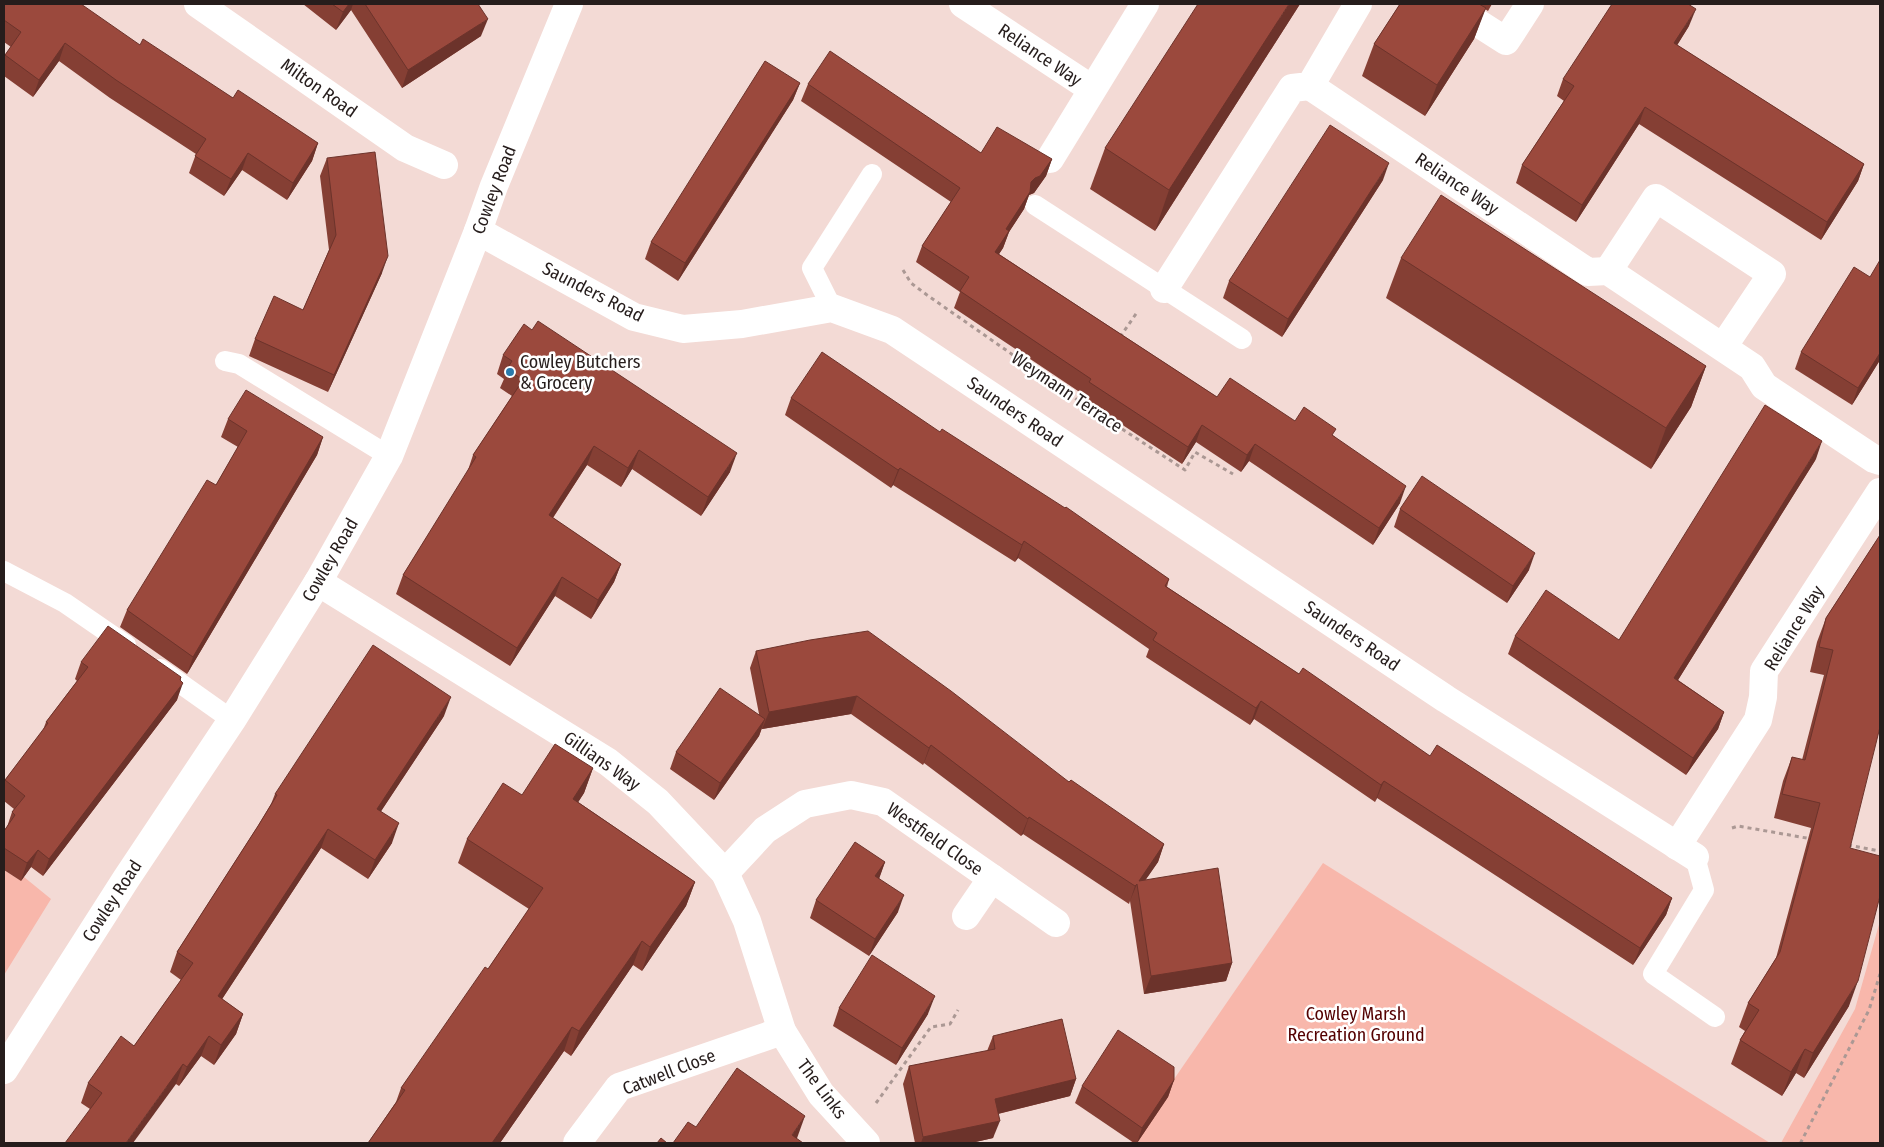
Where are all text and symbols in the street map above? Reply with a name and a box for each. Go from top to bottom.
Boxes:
street label: Reliance Way [994,19,1086,91]
street label: Milton Road [277,54,361,122]
street label: Cowley Road [467,143,521,237]
street label: Reliance Way [1411,148,1503,220]
street label: Saunders Road [539,257,647,327]
street label: Weymann Terrace [1007,347,1127,437]
place label: Cowley Butchers & Grocery [520,351,641,394]
marker: Cowley Butchers & Grocery [504,366,516,378]
street label: Saunders Road [963,372,1067,452]
street label: Cowley Road [297,514,363,606]
street label: Reliance Way [1759,581,1829,675]
street label: Saunders Road [1300,596,1404,676]
street label: Gillians Way [559,727,645,795]
street label: Westfield Close [883,798,987,880]
street label: Cowley Road [77,856,147,946]
park label: Cowley Marsh Recreation Ground [1287,1003,1425,1046]
street label: Catwell Close [619,1044,719,1100]
street label: The Links [792,1055,852,1123]

